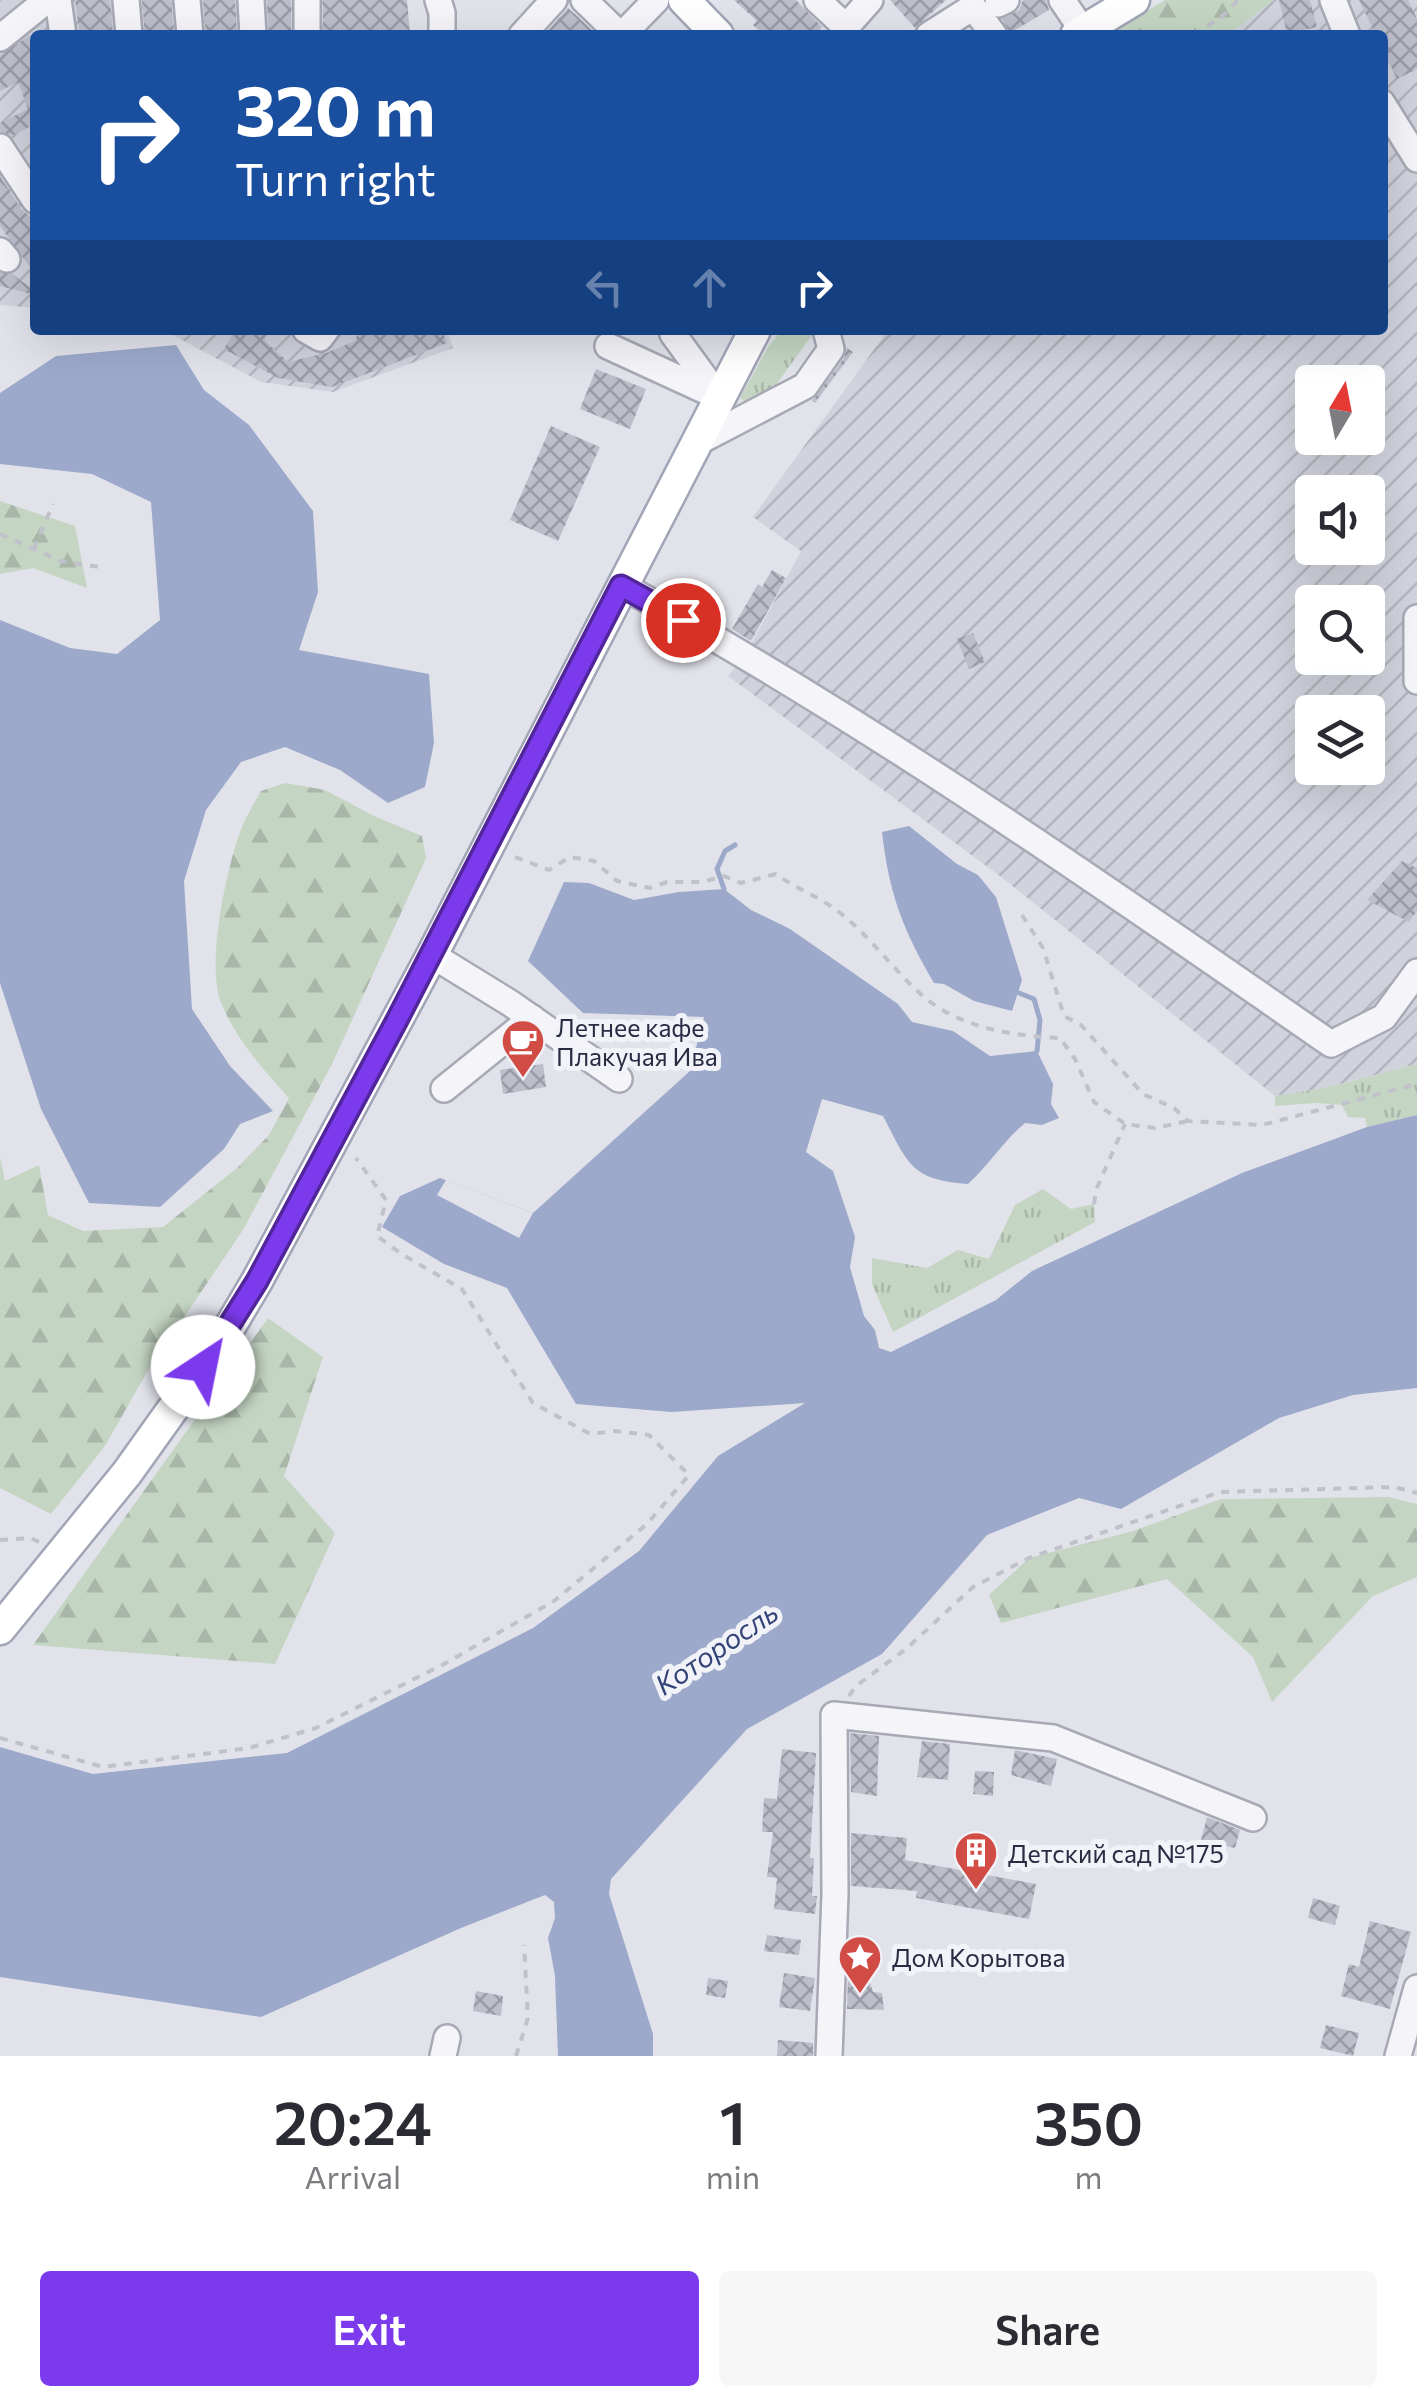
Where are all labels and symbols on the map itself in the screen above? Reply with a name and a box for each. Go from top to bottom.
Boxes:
north arrow [1295,365,1385,455]
pin [641,578,726,663]
place label: Летнее кафе Плакучая Ива [556,1012,718,1071]
cafe icon: Летнее кафе Плакучая Ива [500,1018,546,1079]
position arrow [151,1315,255,1419]
water label: Которосль [648,1594,784,1702]
building icon: Детский сад №175 [953,1830,999,1891]
place label: Детский сад №175 [1008,1838,1224,1868]
place icon: Дом Корытова [837,1934,883,1995]
place label: Дом Корытова [892,1942,1065,1972]

